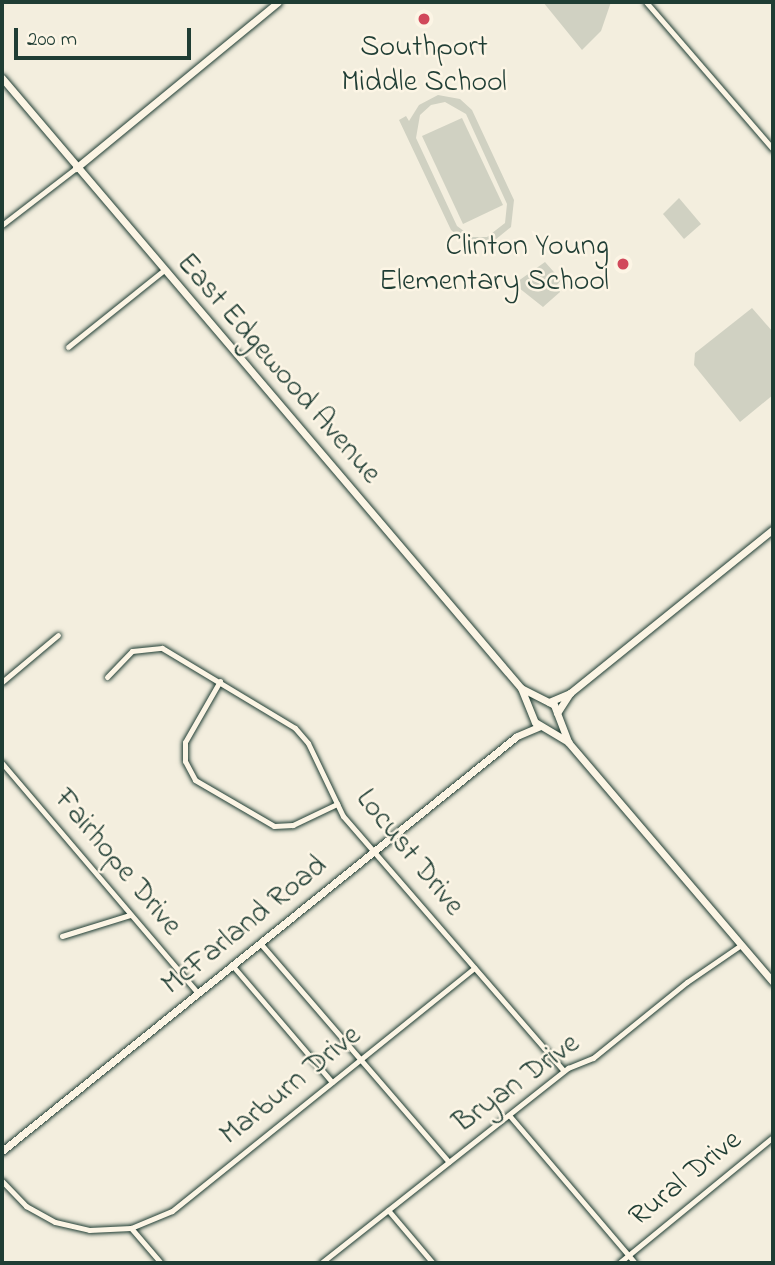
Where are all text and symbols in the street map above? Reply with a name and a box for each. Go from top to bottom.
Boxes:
marker: Southport Middle School [416,11,432,27]
scale bar [18,14,194,58]
text: 200 m [27,25,77,55]
place label: Southport Middle School [341,30,507,100]
place label: Clinton Young Elementary School [379,229,609,300]
street label: East Edgewood Avenue [168,246,388,492]
marker: Clinton Young Elementary School [615,256,631,272]
street label: Fairhope Drive [45,782,189,944]
street label: Locust Drive [347,782,471,924]
street label: McFarland Road [155,848,335,1004]
street label: Marburn Drive [213,1018,369,1154]
street label: Bryan Drive [447,1026,587,1142]
street label: Rural Drive [622,1123,750,1235]

